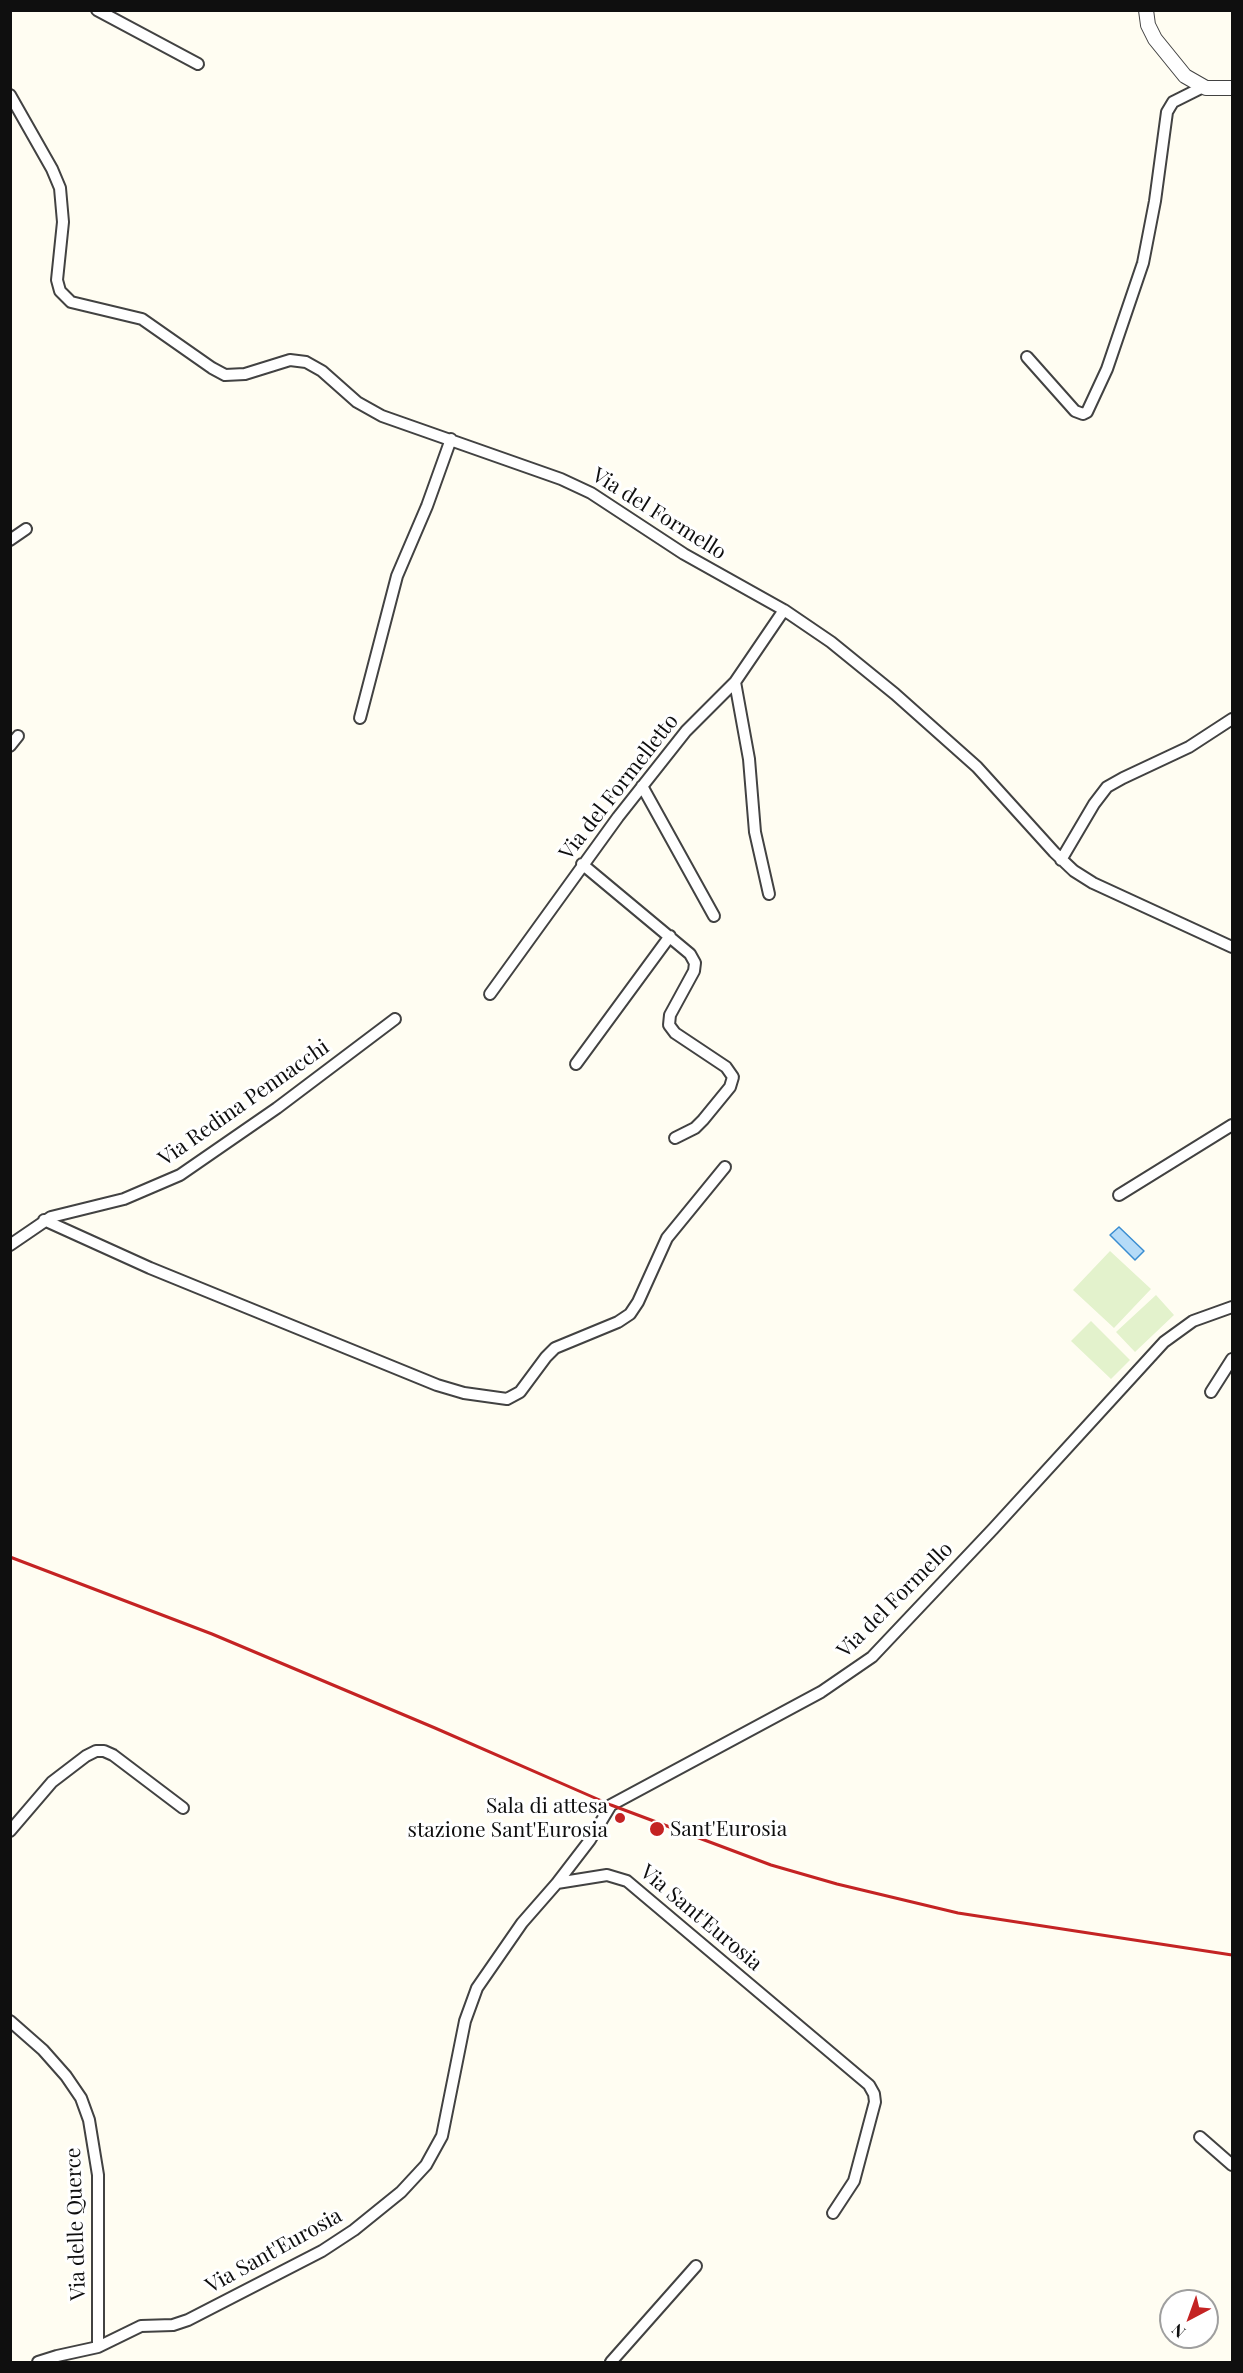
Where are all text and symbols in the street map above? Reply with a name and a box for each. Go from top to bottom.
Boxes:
street label: Via del Formello [587,463,731,565]
street label: Via del Formelletto [554,709,684,865]
street label: Via Redina Pennacchi [154,1035,334,1171]
street label: Via del Formello [832,1537,958,1663]
place label: Sala di attesa stazione Sant'Eurosia [408,1793,608,1843]
marker: Sala di attesa stazione Sant'Eurosia [613,1811,627,1825]
place label: Sant'Eurosia [670,1816,787,1842]
marker: Sant'Eurosia [648,1820,666,1838]
street label: Via Sant'Eurosia [635,1860,767,1976]
street label: Via delle Querce [61,2147,91,2301]
street label: Via Sant'Eurosia [202,2203,346,2299]
north arrow [1159,2289,1219,2349]
text: N [1167,2320,1189,2343]

